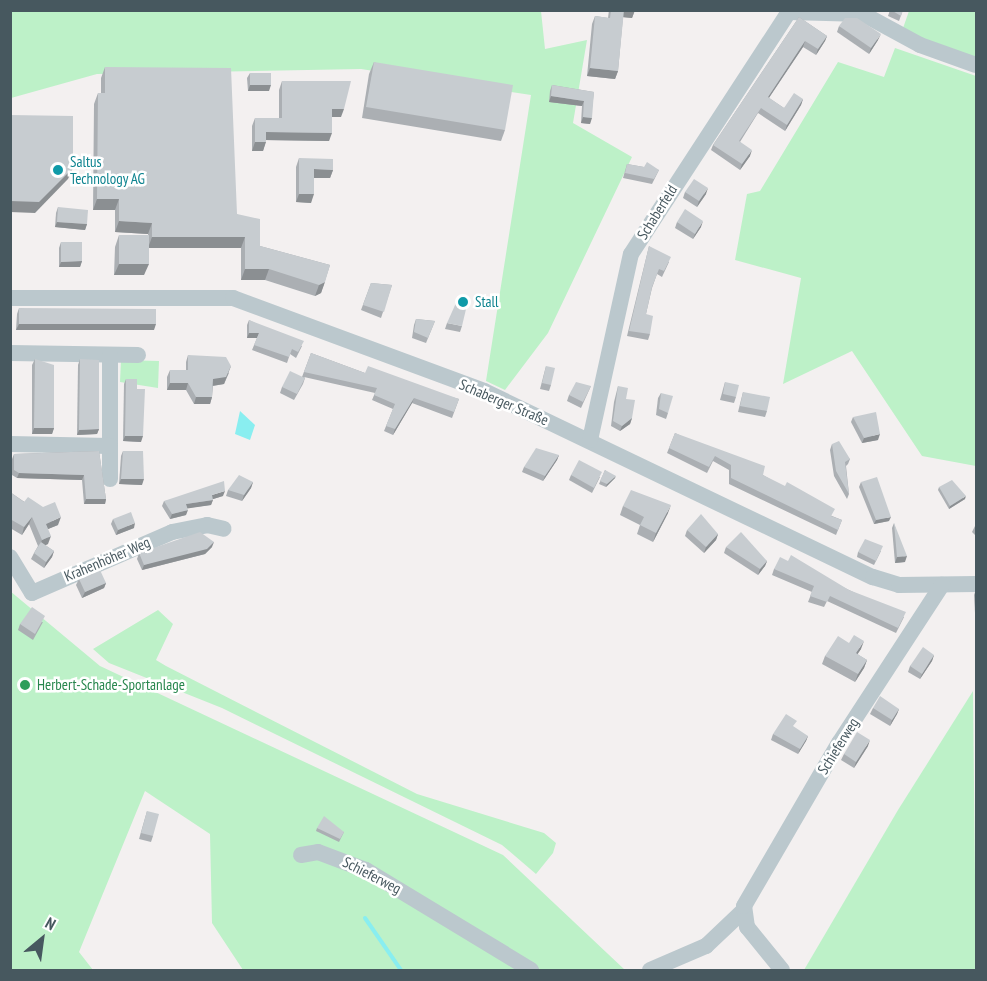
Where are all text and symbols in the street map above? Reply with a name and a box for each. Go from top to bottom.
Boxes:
place label: Saltus Technology AG [70,152,146,187]
marker: Saltus Technology AG [51,163,65,177]
street label: Schaberfeld [633,181,681,243]
place label: Stall [475,293,499,311]
marker: Stall [456,295,470,309]
street label: Schaberger Straße [457,375,551,429]
street label: Krahenhöher Weg [61,533,153,585]
place label: Herbert-Schade-Sportanlage [37,676,185,694]
marker: Herbert-Schade-Sportanlage [18,678,32,692]
street label: Schieferweg [814,714,862,778]
street label: Schieferweg [340,853,404,897]
north arrow [12,909,72,969]
text: N [42,912,59,934]

